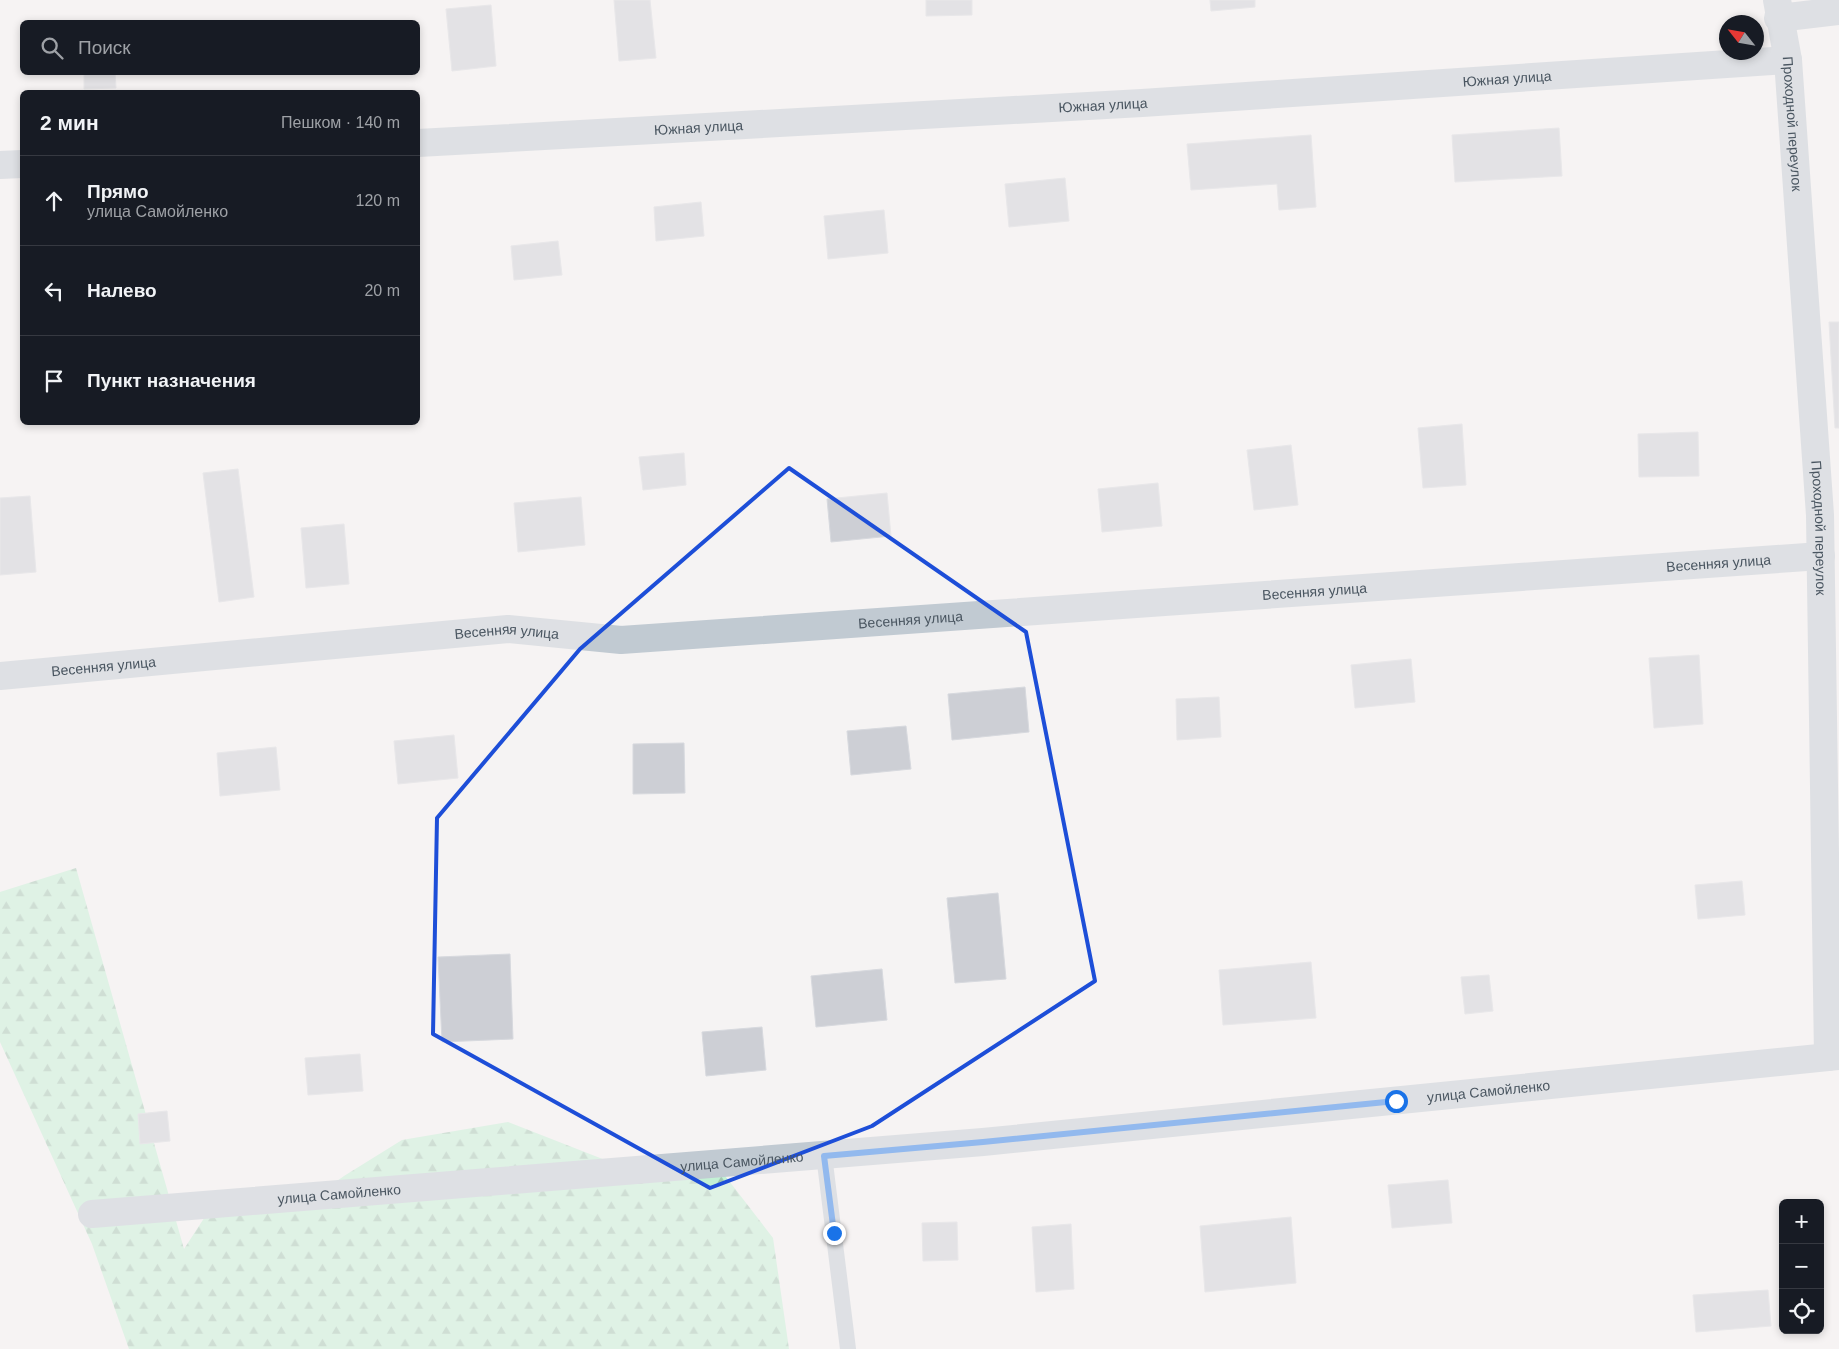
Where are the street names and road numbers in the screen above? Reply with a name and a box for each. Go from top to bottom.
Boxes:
street label: Проходной переулок [1780,56,1805,193]
street label: Южная улица [1462,68,1552,90]
street label: Южная улица [1058,95,1148,116]
street label: Южная улица [654,117,744,138]
street label: Проходной переулок [1808,460,1829,596]
street label: Весенняя улица [1666,552,1772,575]
street label: Весенняя улица [1262,580,1368,603]
street label: Весенняя улица [858,608,964,631]
street label: Весенняя улица [454,621,560,642]
street label: Весенняя улица [51,654,157,679]
street label: улица Самойленко [1426,1077,1551,1105]
street label: улица Самойленко [680,1149,804,1174]
street label: улица Самойленко [277,1181,402,1207]

